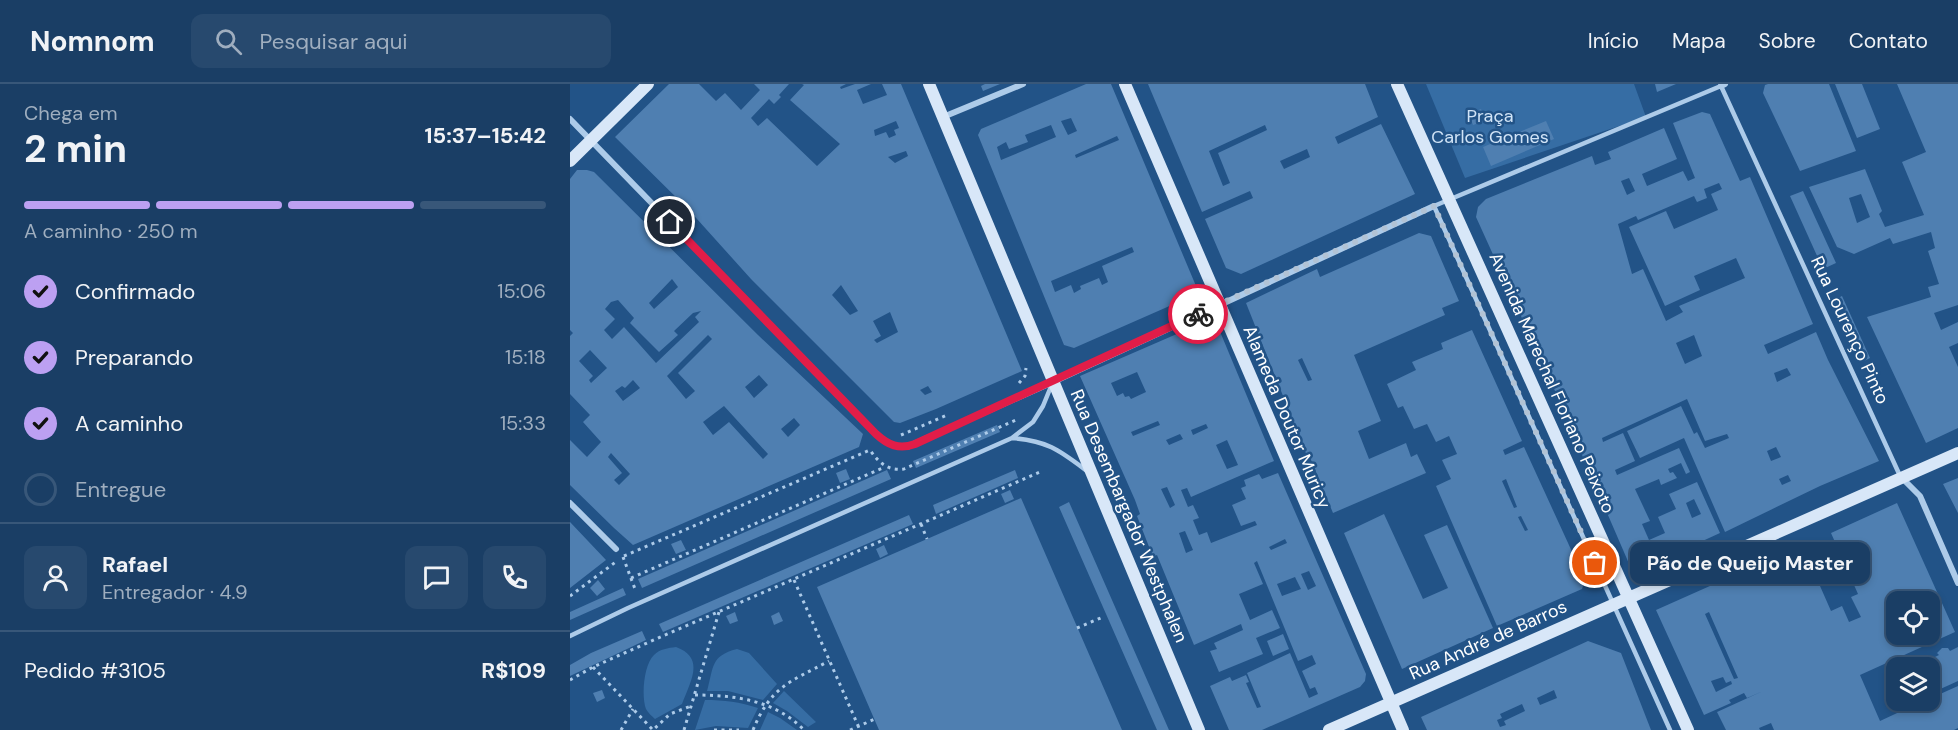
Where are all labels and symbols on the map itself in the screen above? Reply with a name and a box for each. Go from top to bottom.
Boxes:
park label: Praça Carlos Gomes [1431,104,1549,149]
pin [644,196,695,247]
street label: Avenida Marechal Floriano Peixoto [1483,249,1621,517]
street label: Rua Lourenço Pinto [1805,252,1895,408]
courier [1168,284,1228,344]
street label: Alameda Doutor Muricy [1237,322,1337,512]
street label: Rua Desembargador Westphalen [1065,386,1193,646]
pin [1569,537,1620,588]
callout: Pão de Queijo Master [1631,542,1871,584]
street label: Rua André de Barros [1405,594,1571,686]

